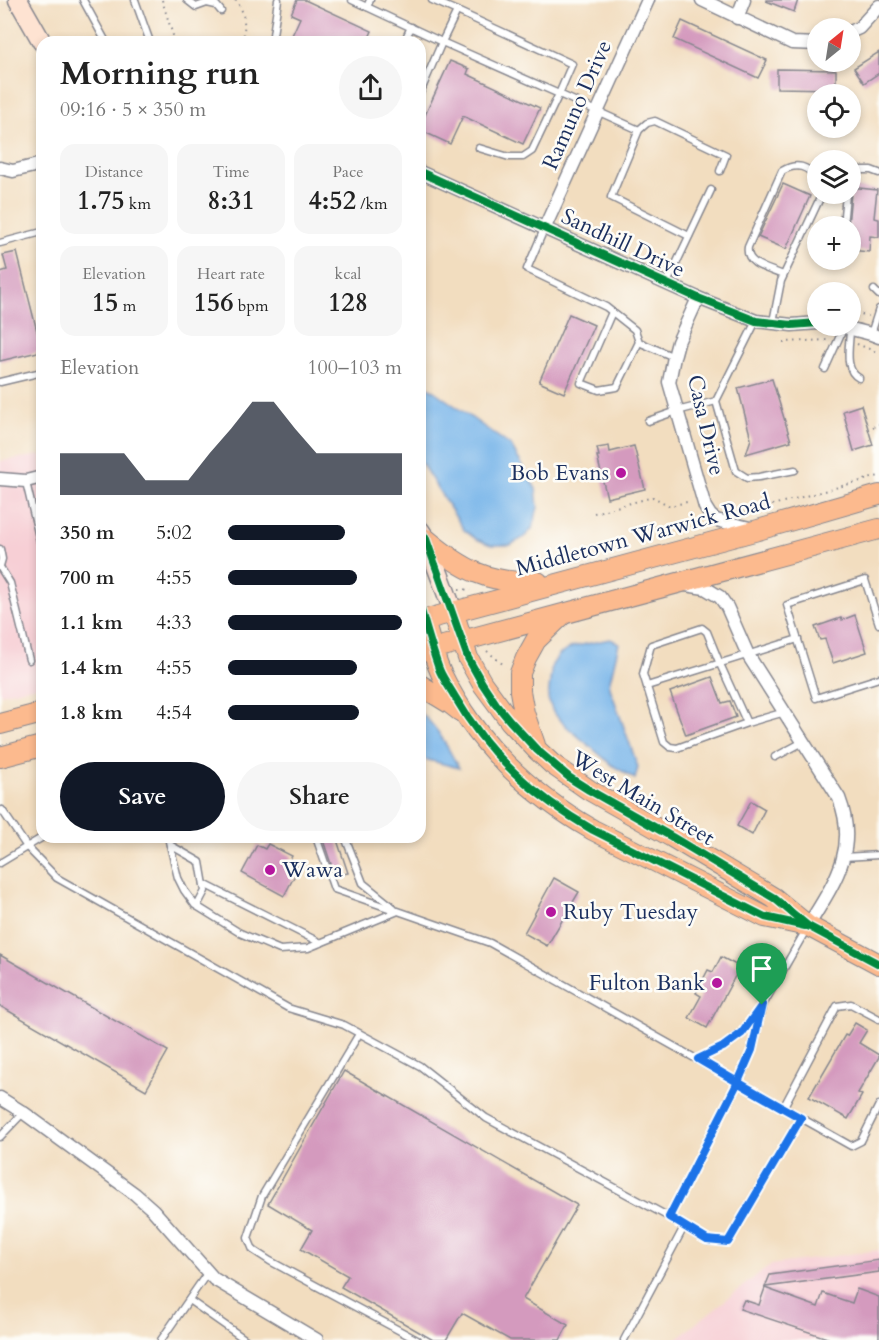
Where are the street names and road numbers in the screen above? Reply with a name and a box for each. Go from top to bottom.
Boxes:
street label: Ramuno Drive [535,35,619,175]
street label: Sandhill Drive [556,201,690,285]
street label: Casa Drive [680,372,732,478]
street label: Middletown Warwick Road [512,486,774,583]
street label: West Main Street [565,743,720,853]

